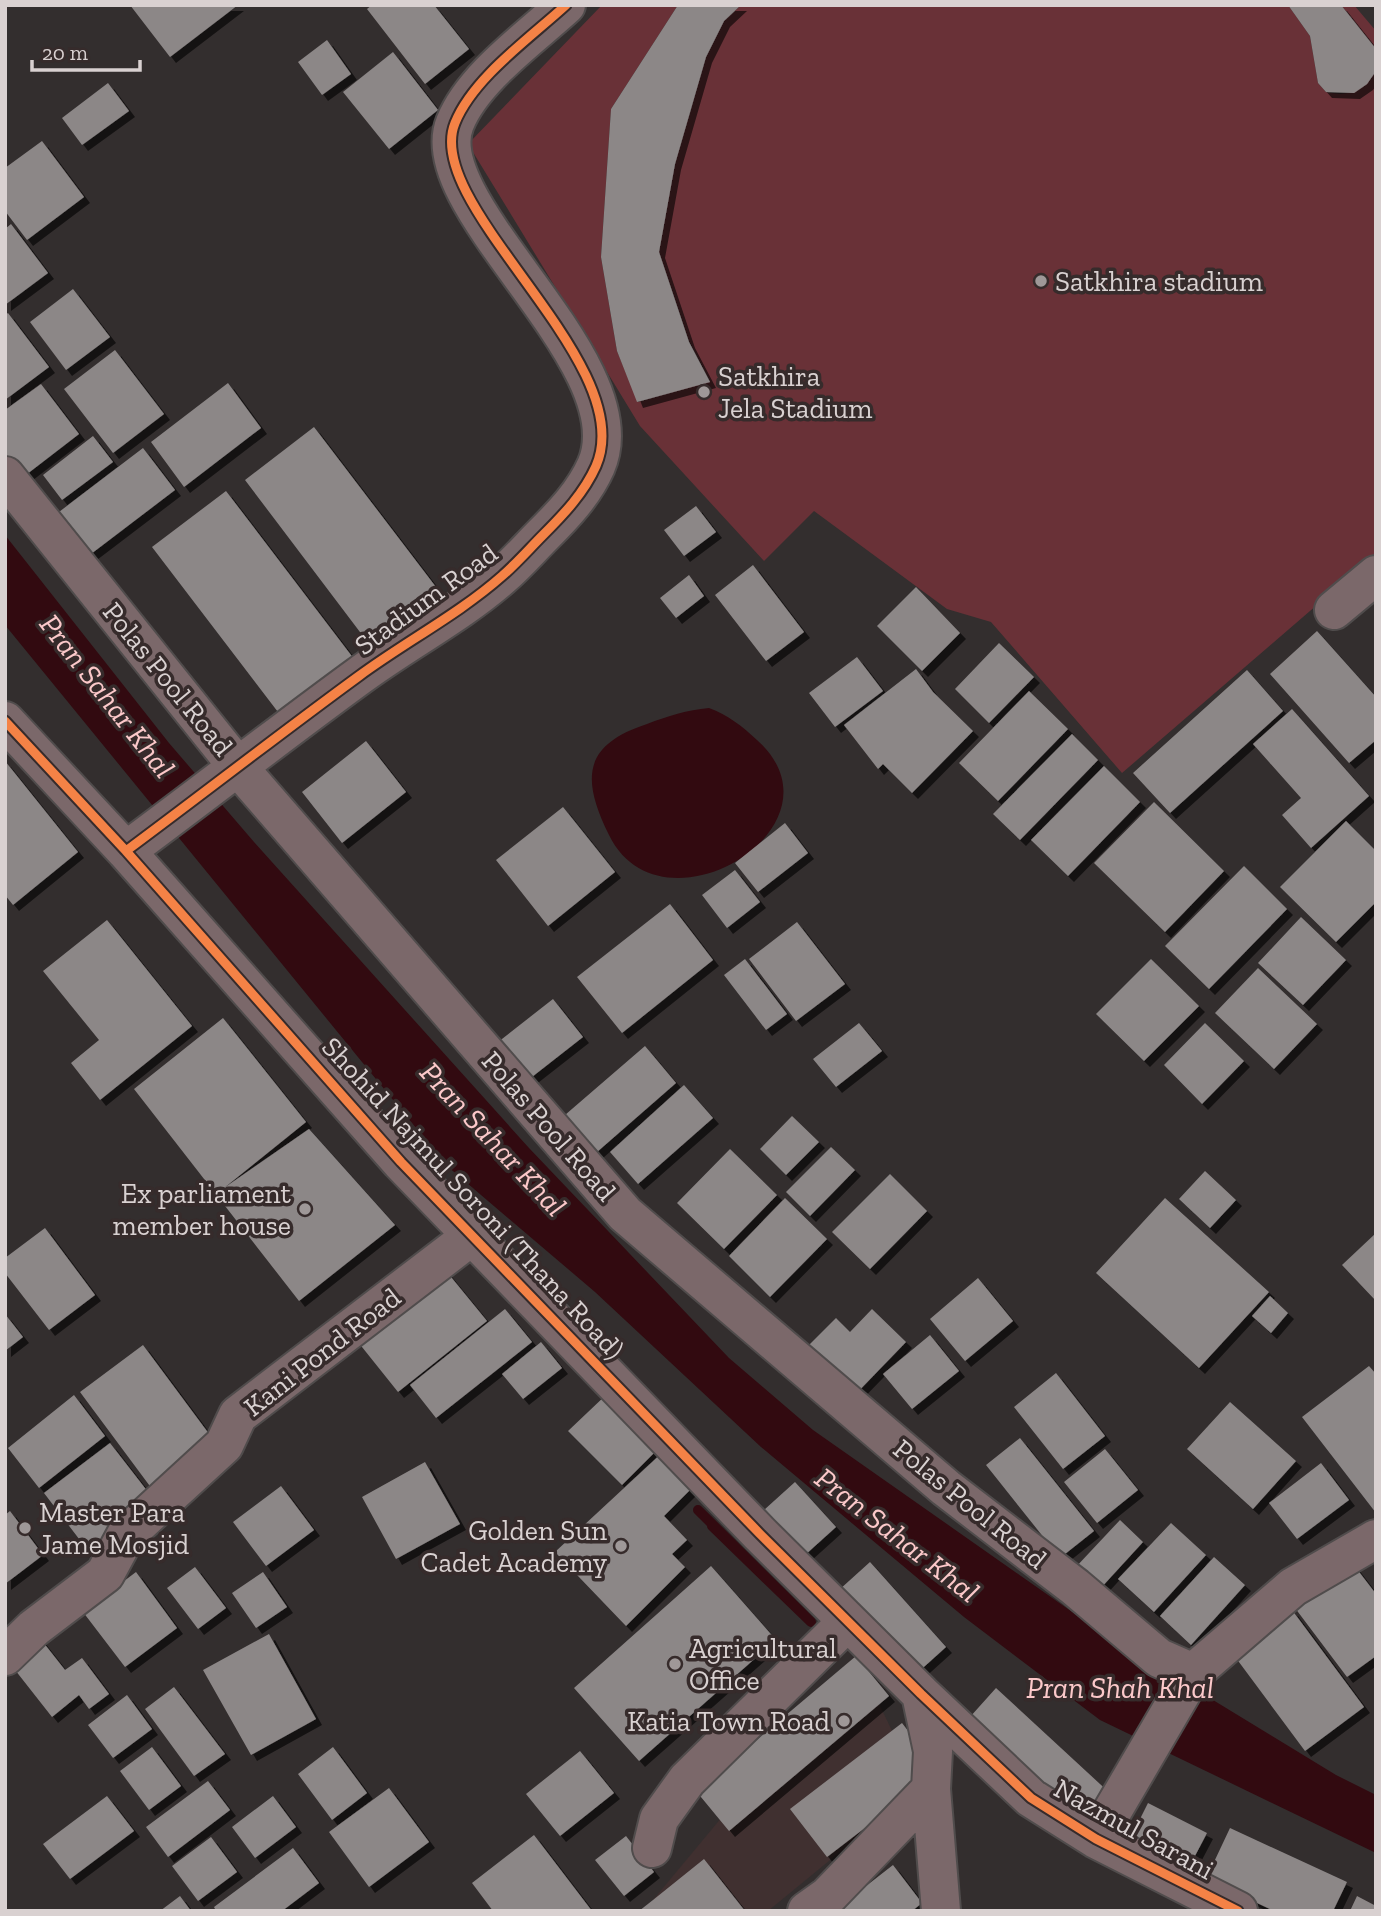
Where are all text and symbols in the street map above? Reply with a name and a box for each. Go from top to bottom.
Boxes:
scale bar [32,28,140,72]
text: 20 m [42,40,88,65]
place label: Satkhira stadium [1055,265,1263,298]
marker: Satkhira stadium [1033,273,1049,289]
place label: Satkhira Jela Stadium [718,360,872,425]
marker: Satkhira Jela Stadium [696,384,712,400]
street label: Stadium Road [348,536,504,662]
street label: Polas Pool Road [96,596,240,762]
water label: Pran Sahar Khal [32,607,182,785]
street label: Shohid Najmul Soroni (Thana Road) [315,1030,631,1366]
street label: Polas Pool Road [475,1044,623,1208]
water label: Pran Sahar Khal [412,1054,574,1224]
place label: Ex parliament member house [113,1177,292,1242]
marker: Ex parliament member house [297,1201,313,1217]
street label: Kani Pond Road [237,1281,407,1423]
street label: Polas Pool Road [887,1432,1053,1576]
water label: Pran Sahar Khal [808,1460,986,1610]
place label: Master Para Jame Mosjid [39,1496,189,1561]
place label: Golden Sun Cadet Academy [420,1514,608,1579]
marker: Master Para Jame Mosjid [17,1520,33,1536]
marker: Golden Sun Cadet Academy [613,1538,629,1554]
place label: Agricultural Office [689,1632,837,1697]
marker: Agricultural Office [667,1656,683,1672]
water label: Pran Shah Khal [1026,1670,1214,1706]
place label: Katia Town Road [627,1705,830,1738]
marker: Katia Town Road [836,1713,852,1729]
street label: Nazmul Sarani [1048,1771,1220,1887]

